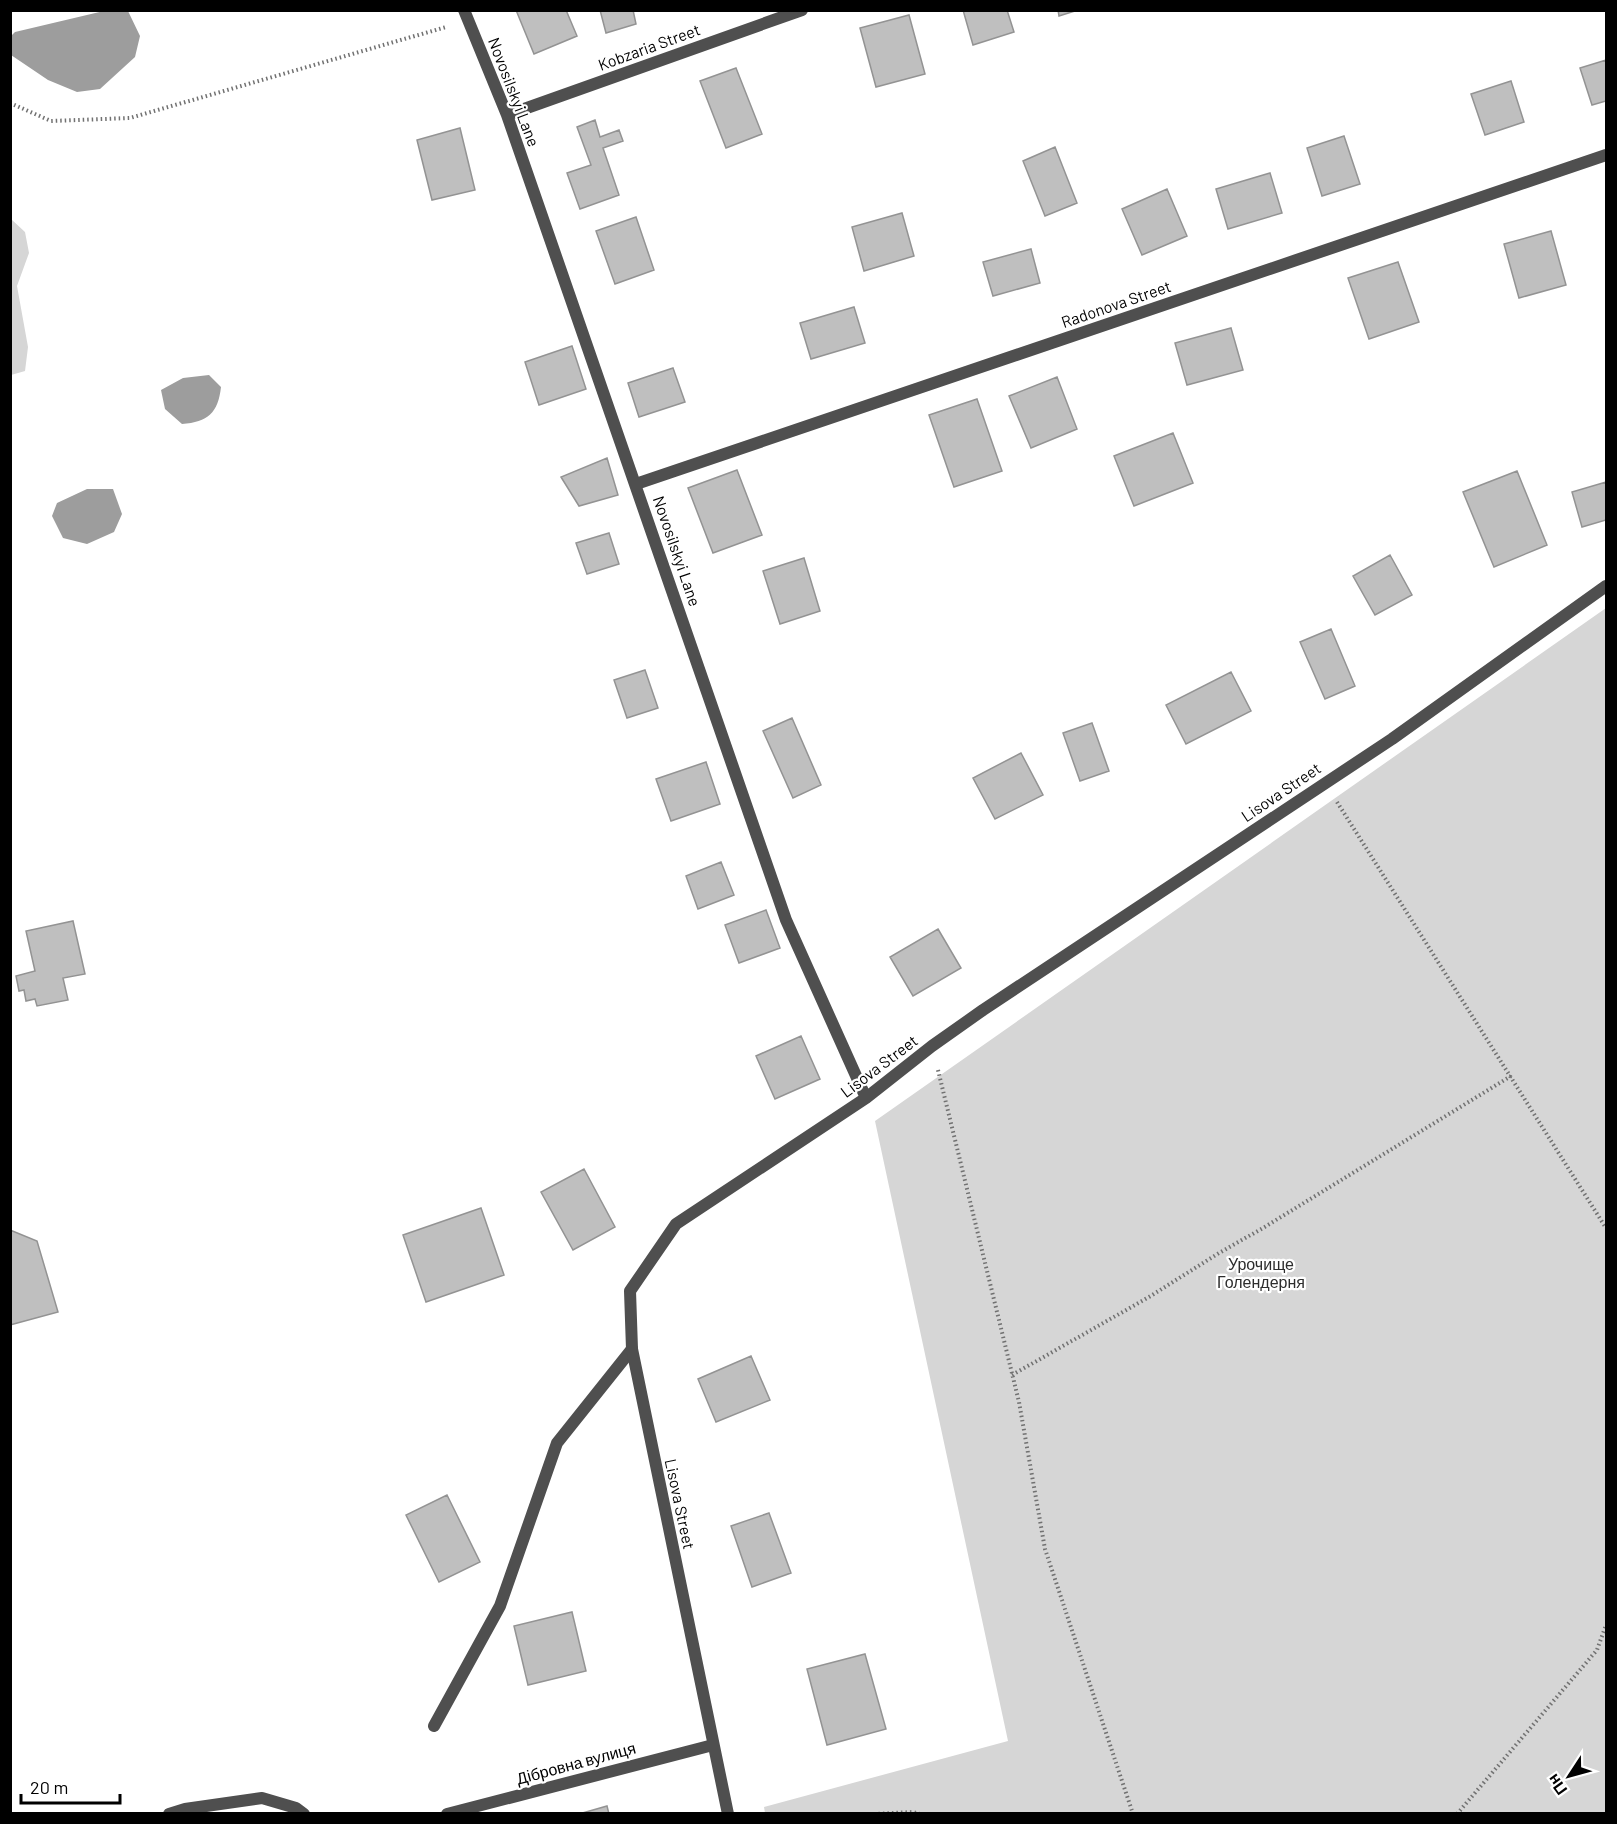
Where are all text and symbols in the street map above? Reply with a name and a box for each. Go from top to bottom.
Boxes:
street label: Kobzaria Street [595,19,702,74]
street label: Novosilskyi Lane [485,35,544,149]
street label: Radonova Street [1058,276,1173,331]
street label: Novosilskyi Lane [650,493,705,608]
street label: Lisova Street [1237,758,1324,825]
street label: Lisova Street [836,1030,921,1101]
park label: Урочище Голендерня [1217,1254,1305,1291]
street label: Lisova Street [662,1457,699,1551]
street label: Дібровна вулиця [514,1737,638,1788]
north arrow [1539,1746,1599,1806]
scale bar [21,1767,120,1805]
text: Пн [1543,1771,1570,1799]
text: 20 m [30,1776,68,1798]

